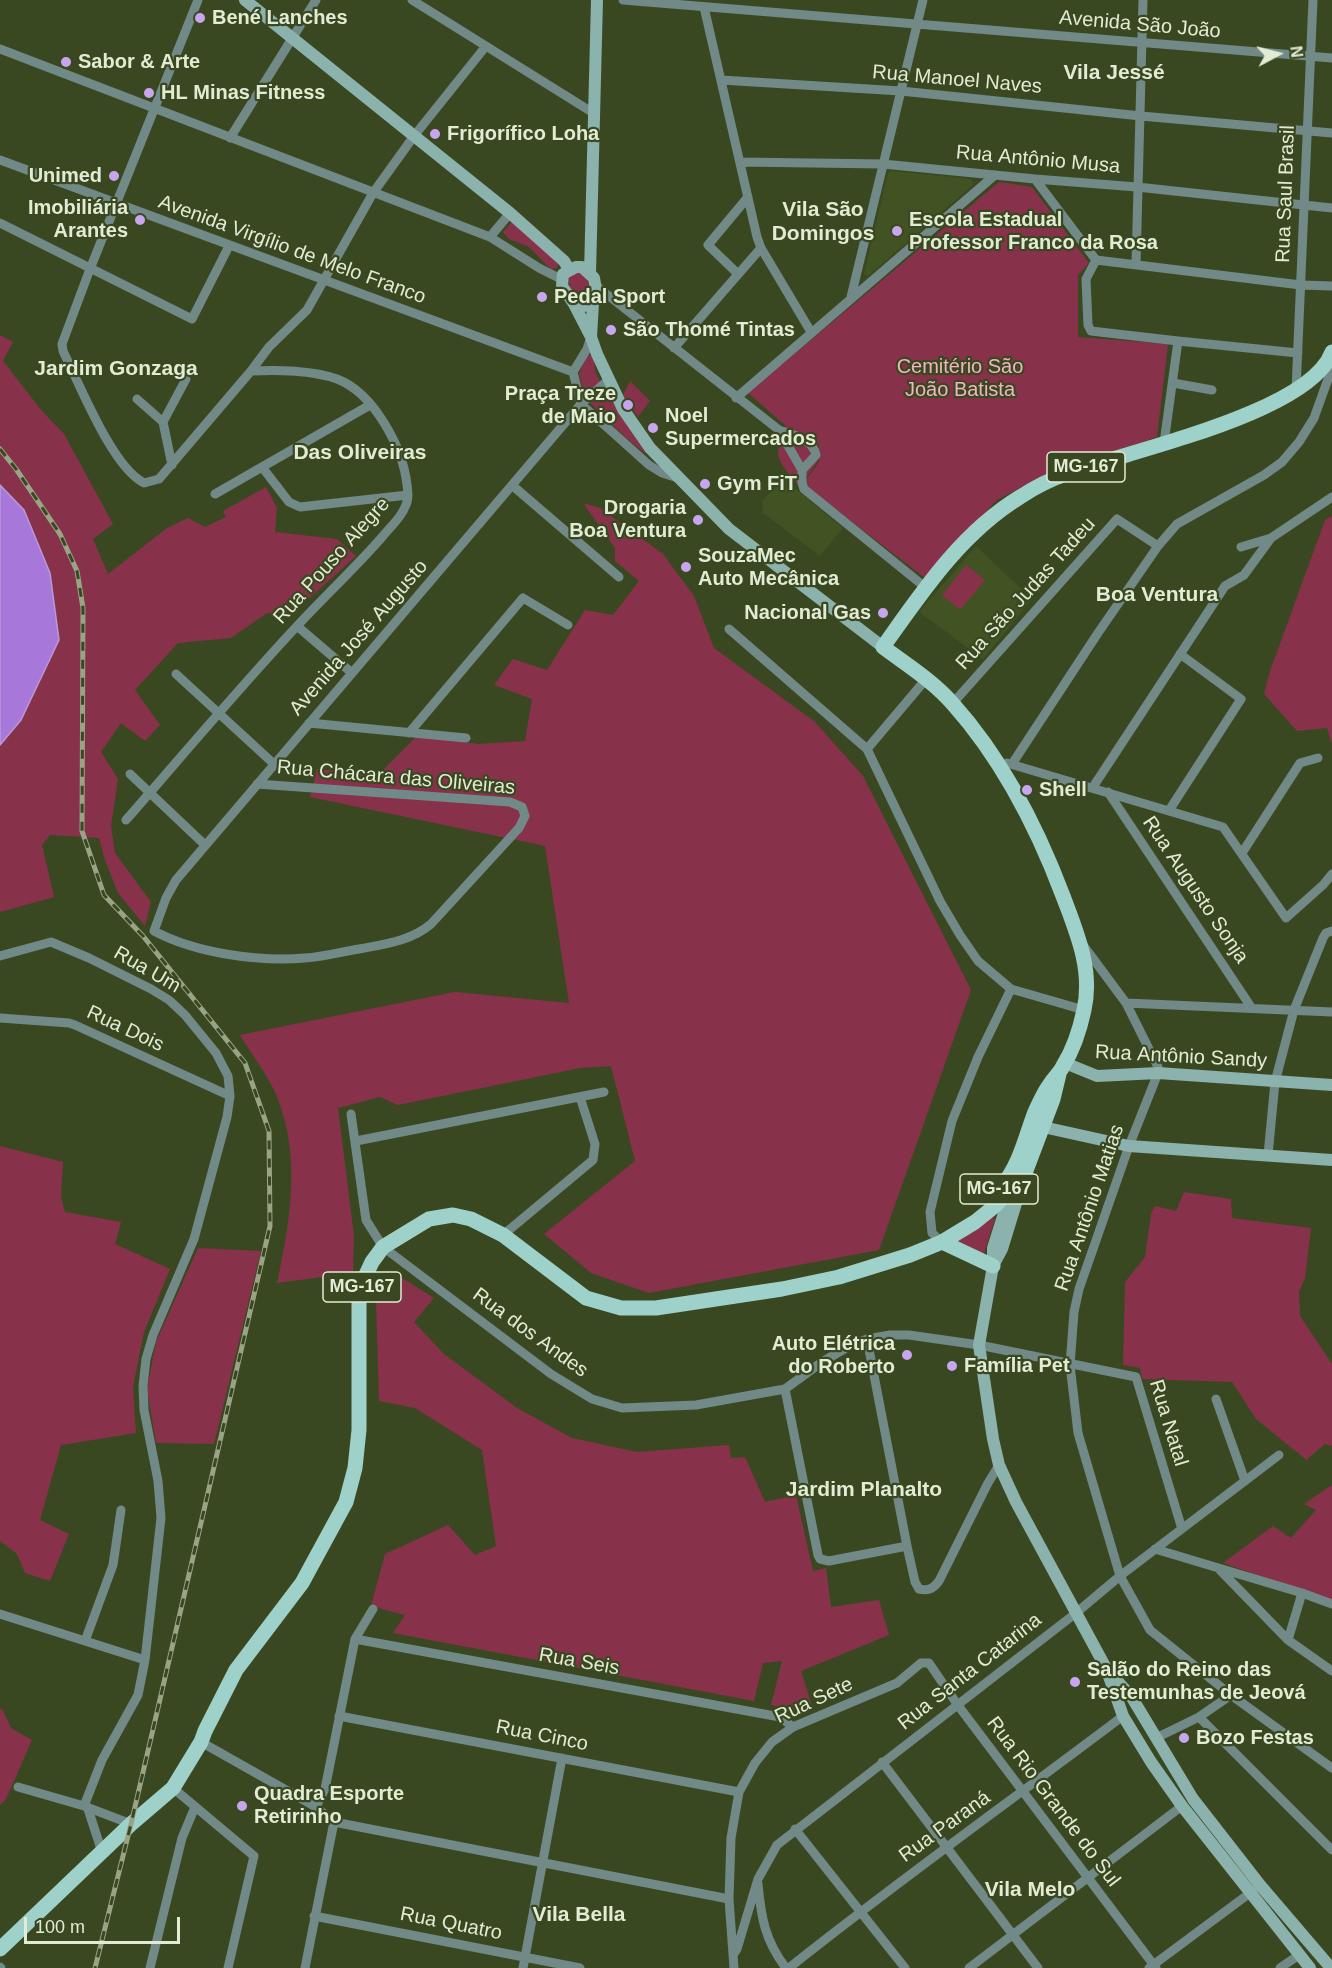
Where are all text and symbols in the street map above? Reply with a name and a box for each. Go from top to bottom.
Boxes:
place label: Bené Lanches [212,6,348,30]
street label: Avenida São João [1058,6,1222,44]
marker: Bené Lanches [193,11,207,25]
north arrow [1248,24,1308,84]
text: N [1287,45,1306,59]
place label: Sabor & Arte [78,50,200,74]
marker: Sabor & Arte [59,55,73,69]
district label: Vila Jessé [1063,60,1165,86]
street label: Rua Manoel Naves [871,61,1043,99]
place label: HL Minas Fitness [161,81,325,105]
marker: HL Minas Fitness [142,86,156,100]
place label: Frigorífico Loha [447,122,599,146]
street label: Rua Saul Brasil [1272,125,1300,263]
marker: Frigorífico Loha [428,127,442,141]
street label: Rua Antônio Musa [955,141,1121,179]
place label: Unimed [29,164,102,188]
marker: Unimed [107,169,121,183]
street label: Avenida Virgílio de Melo Franco [155,190,429,310]
place label: Imobiliária Arantes [28,196,128,243]
district label: Vila São Domingos [772,197,874,247]
place label: Escola Estadual Professor Franco da Rosa [909,208,1158,255]
marker: Imobiliária Arantes [133,213,147,227]
marker: Escola Estadual Professor Franco da Rosa [890,224,904,238]
place label: Pedal Sport [554,285,665,309]
marker: Pedal Sport [535,290,549,304]
place label: São Thomé Tintas [623,318,795,342]
marker: São Thomé Tintas [604,323,618,337]
park label: Cemitério São João Batista [897,355,1023,402]
district label: Jardim Gonzaga [34,356,198,382]
place label: Praça Treze de Maio [505,382,616,429]
marker: Praça Treze de Maio [621,398,635,412]
place label: Noel Supermercados [665,404,816,451]
marker: Noel Supermercados [646,421,660,435]
district label: Das Oliveiras [293,440,427,466]
road number: MG-167 [1047,452,1125,482]
place label: Gym FiT [717,472,797,496]
marker: Gym FiT [698,477,712,491]
street label: Rua Pouso Alegre [269,493,395,629]
place label: Drogaria Boa Ventura [569,496,686,543]
marker: Drogaria Boa Ventura [691,513,705,527]
street label: Rua São Judas Tadeu [951,513,1101,675]
place label: SouzaMec Auto Mecânica [698,544,839,591]
street label: Avenida José Augusto [285,555,433,721]
marker: SouzaMec Auto Mecânica [679,560,693,574]
district label: Boa Ventura [1096,582,1218,608]
place label: Nacional Gas [744,601,871,625]
marker: Nacional Gas [876,606,890,620]
street label: Rua Chácara das Oliveiras [276,756,516,800]
place label: Shell [1039,778,1087,802]
marker: Shell [1020,783,1034,797]
street label: Rua Augusto Sonja [1137,812,1253,968]
street label: Rua Um [109,941,185,999]
street label: Rua Dois [83,1001,167,1057]
street label: Rua Antônio Sandy [1094,1041,1268,1073]
street label: Rua Antônio Matias [1050,1122,1130,1294]
road number: MG-167 [960,1174,1038,1204]
road number: MG-167 [323,1272,401,1302]
street label: Rua dos Andes [468,1283,592,1383]
place label: Auto Elétrica do Roberto [772,1332,895,1379]
marker: Auto Elétrica do Roberto [900,1348,914,1362]
place label: Família Pet [964,1354,1070,1378]
marker: Família Pet [945,1359,959,1373]
street label: Rua Natal [1144,1377,1192,1469]
district label: Jardim Planalto [786,1477,942,1503]
street label: Rua Santa Catarina [893,1608,1047,1736]
street label: Rua Seis [537,1643,621,1681]
place label: Salão do Reino das Testemunhas de Jeová [1087,1658,1306,1705]
street label: Rua Sete [771,1673,857,1729]
marker: Salão do Reino das Testemunhas de Jeová [1068,1675,1082,1689]
street label: Rua Rio Grande do Sul [981,1712,1125,1892]
street label: Rua Cinco [494,1715,590,1757]
place label: Bozo Festas [1196,1726,1314,1750]
marker: Bozo Festas [1177,1731,1191,1745]
place label: Quadra Esporte Retirinho [254,1782,404,1829]
street label: Rua Paraná [895,1786,995,1868]
marker: Quadra Esporte Retirinho [235,1799,249,1813]
district label: Vila Melo [985,1877,1075,1903]
street label: Rua Quatro [398,1902,504,1946]
district label: Vila Bella [532,1902,626,1928]
scale bar [27,1905,183,1943]
text: 100 m [35,1917,85,1937]

